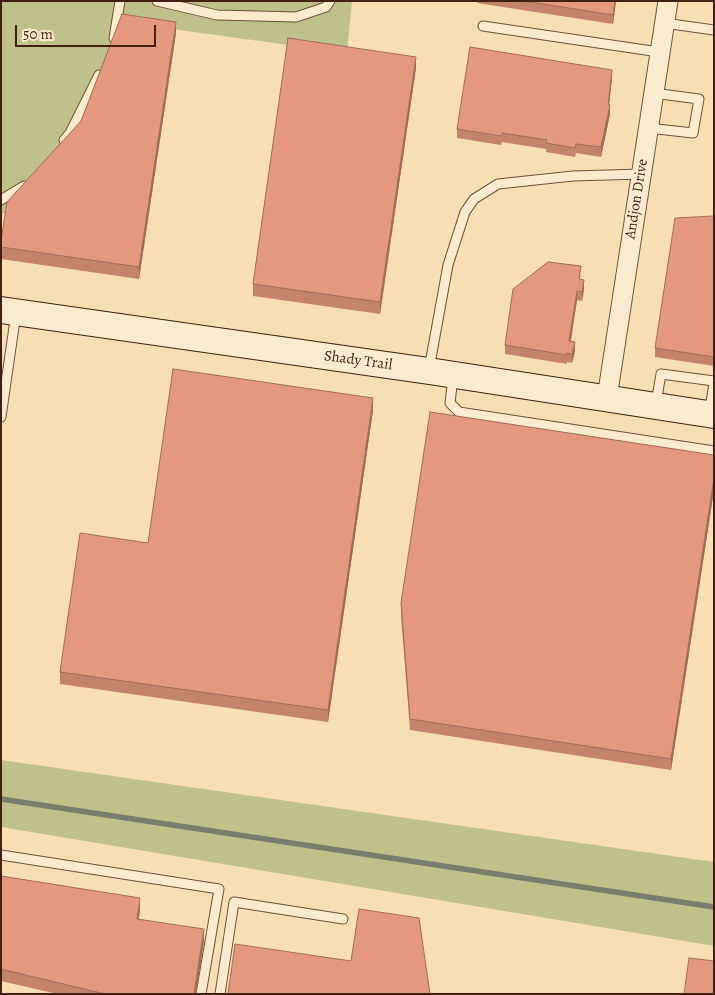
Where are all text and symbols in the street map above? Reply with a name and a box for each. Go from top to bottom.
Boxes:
scale bar [18,15,159,47]
text: 50 m [23,24,53,44]
street label: Andjon Drive [622,158,652,240]
street label: Shady Trail [323,347,393,375]

